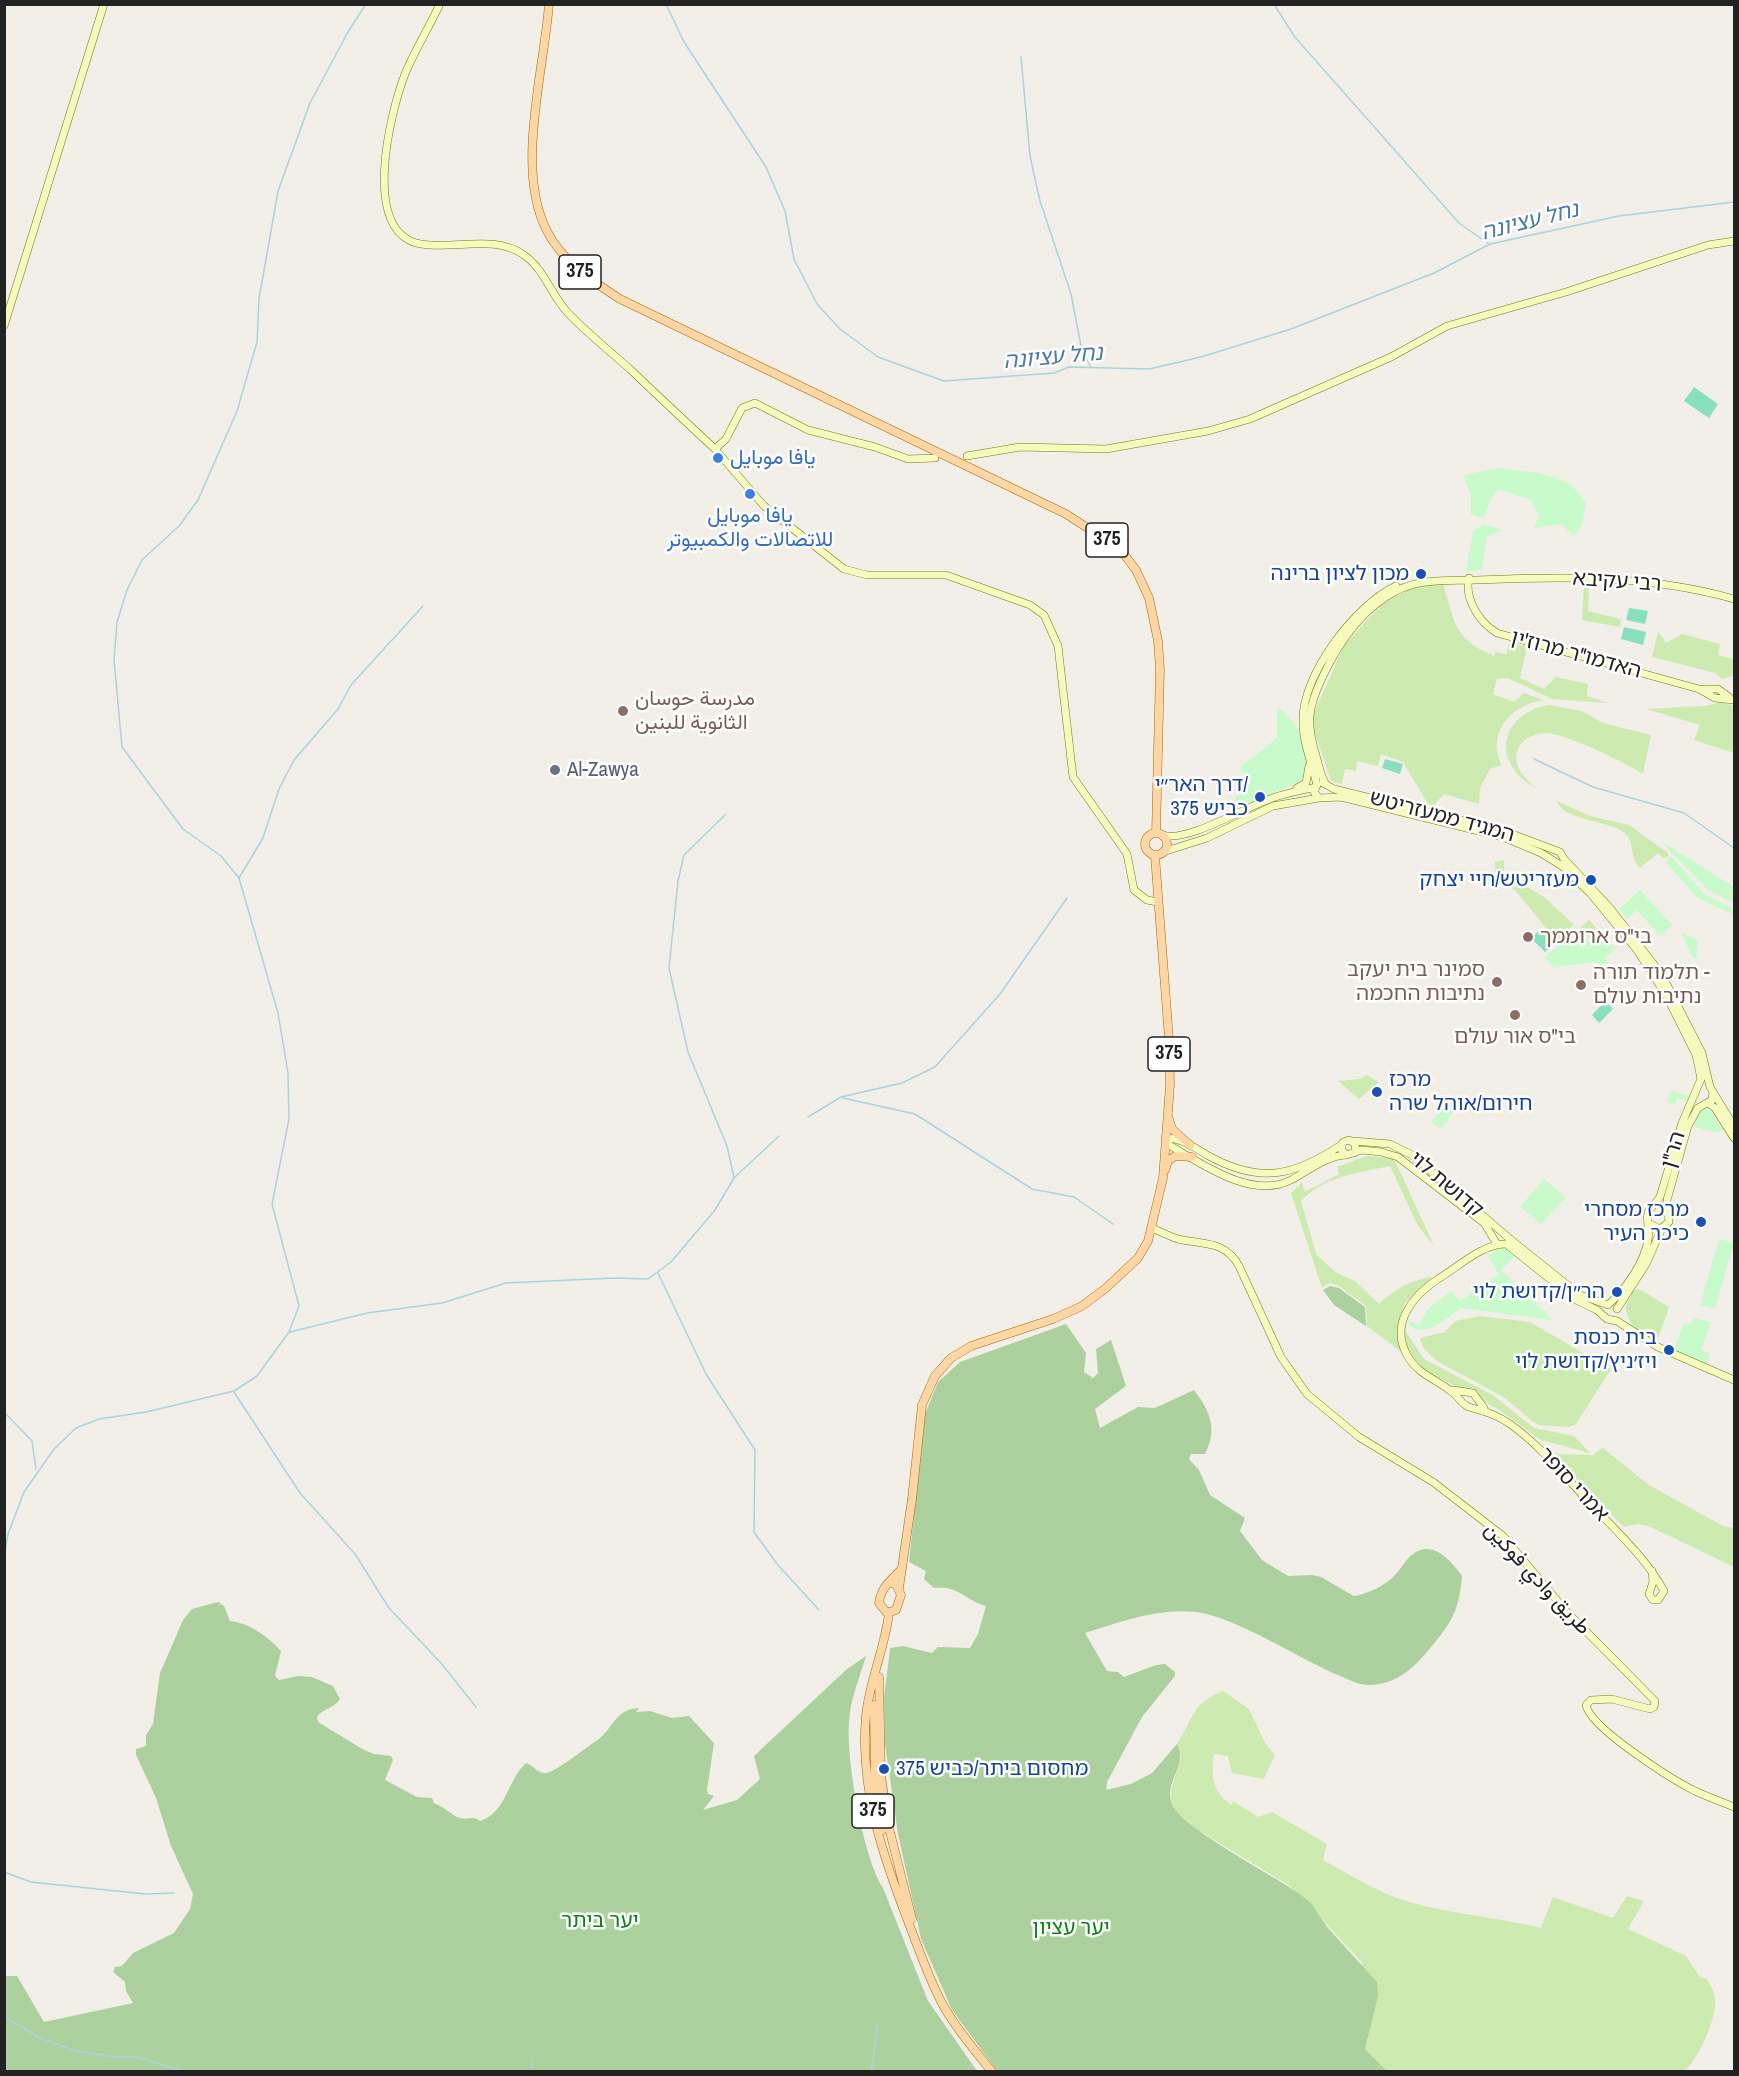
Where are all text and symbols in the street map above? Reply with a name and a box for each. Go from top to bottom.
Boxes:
water label: נחל עציונה [1479,197,1581,247]
road number: 375 [559,255,601,289]
water label: נחל עציונה [1002,341,1104,375]
place label: يافا موبايل [730,445,815,471]
marker: يافا موبايل [711,451,725,465]
marker: يافا موبايل للاتصالات والكمبيوتر [743,487,757,501]
place label: يافا موبايل للاتصالات والكمبيوتر [667,503,833,553]
road number: 375 [1086,523,1128,557]
place label: מכון לציון ברינה [1271,561,1409,587]
street label: רבי עקיבא [1572,566,1662,598]
marker: מכון לציון ברינה [1414,567,1428,581]
street label: האדמו"ר מרוז'ין [1508,625,1644,685]
place label: مدرسة حوسان الثانوية للبنين [635,686,755,736]
marker: مدرسة حوسان الثانوية للبنين [616,704,630,718]
place label: Al-Zawya [567,757,639,783]
marker: Al-Zawya [548,763,562,777]
place label: דרך האר״י/ כביש 375 [1154,772,1248,822]
street label: המגיד ממעזריטש [1367,786,1517,848]
marker: דרך האר״י/ כביש 375 [1253,790,1267,804]
place label: מעזריטש/חיי יצחק [1419,867,1579,893]
marker: מעזריטש/חיי יצחק [1584,873,1598,887]
place label: בי"ס ארוממך [1540,924,1652,950]
marker: בי"ס ארוממך [1521,930,1535,944]
place label: סמינר בית יעקב נתיבות החכמה [1347,957,1485,1007]
place label: תלמוד תורה - נתיבות עולם [1593,960,1710,1010]
marker: סמינר בית יעקב נתיבות החכמה [1490,975,1504,989]
marker: תלמוד תורה - נתיבות עולם [1574,978,1588,992]
marker: בי"ס אור עולם [1508,1008,1522,1022]
place label: בי"ס אור עולם [1454,1024,1576,1050]
road number: 375 [1148,1037,1190,1071]
place label: מרכז חירום/אוהל שרה [1389,1067,1533,1117]
marker: מרכז חירום/אוהל שרה [1370,1085,1384,1099]
street label: הר"ן [1657,1129,1691,1171]
street label: קדושת לוי [1404,1147,1488,1223]
place label: מרכז מסחרי כיכר העיר [1584,1197,1689,1247]
marker: מרכז מסחרי כיכר העיר [1694,1215,1708,1229]
place label: הר״ן/קדושת לוי [1473,1279,1605,1305]
marker: הר״ן/קדושת לוי [1610,1285,1624,1299]
place label: בית כנסת ויז׳ניץ/קדושת לוי [1515,1325,1657,1375]
marker: בית כנסת ויז׳ניץ/קדושת לוי [1662,1343,1676,1357]
street label: אמרי סופר [1532,1443,1614,1527]
street label: طريق وادي فوکين [1478,1517,1596,1641]
place label: מחסום ביתר/כביש 375 [896,1756,1088,1782]
marker: מחסום ביתר/כביש 375 [877,1762,891,1776]
road number: 375 [852,1794,894,1828]
park label: יער ביתר [561,1908,639,1934]
park label: יער עציון [1032,1915,1110,1941]

